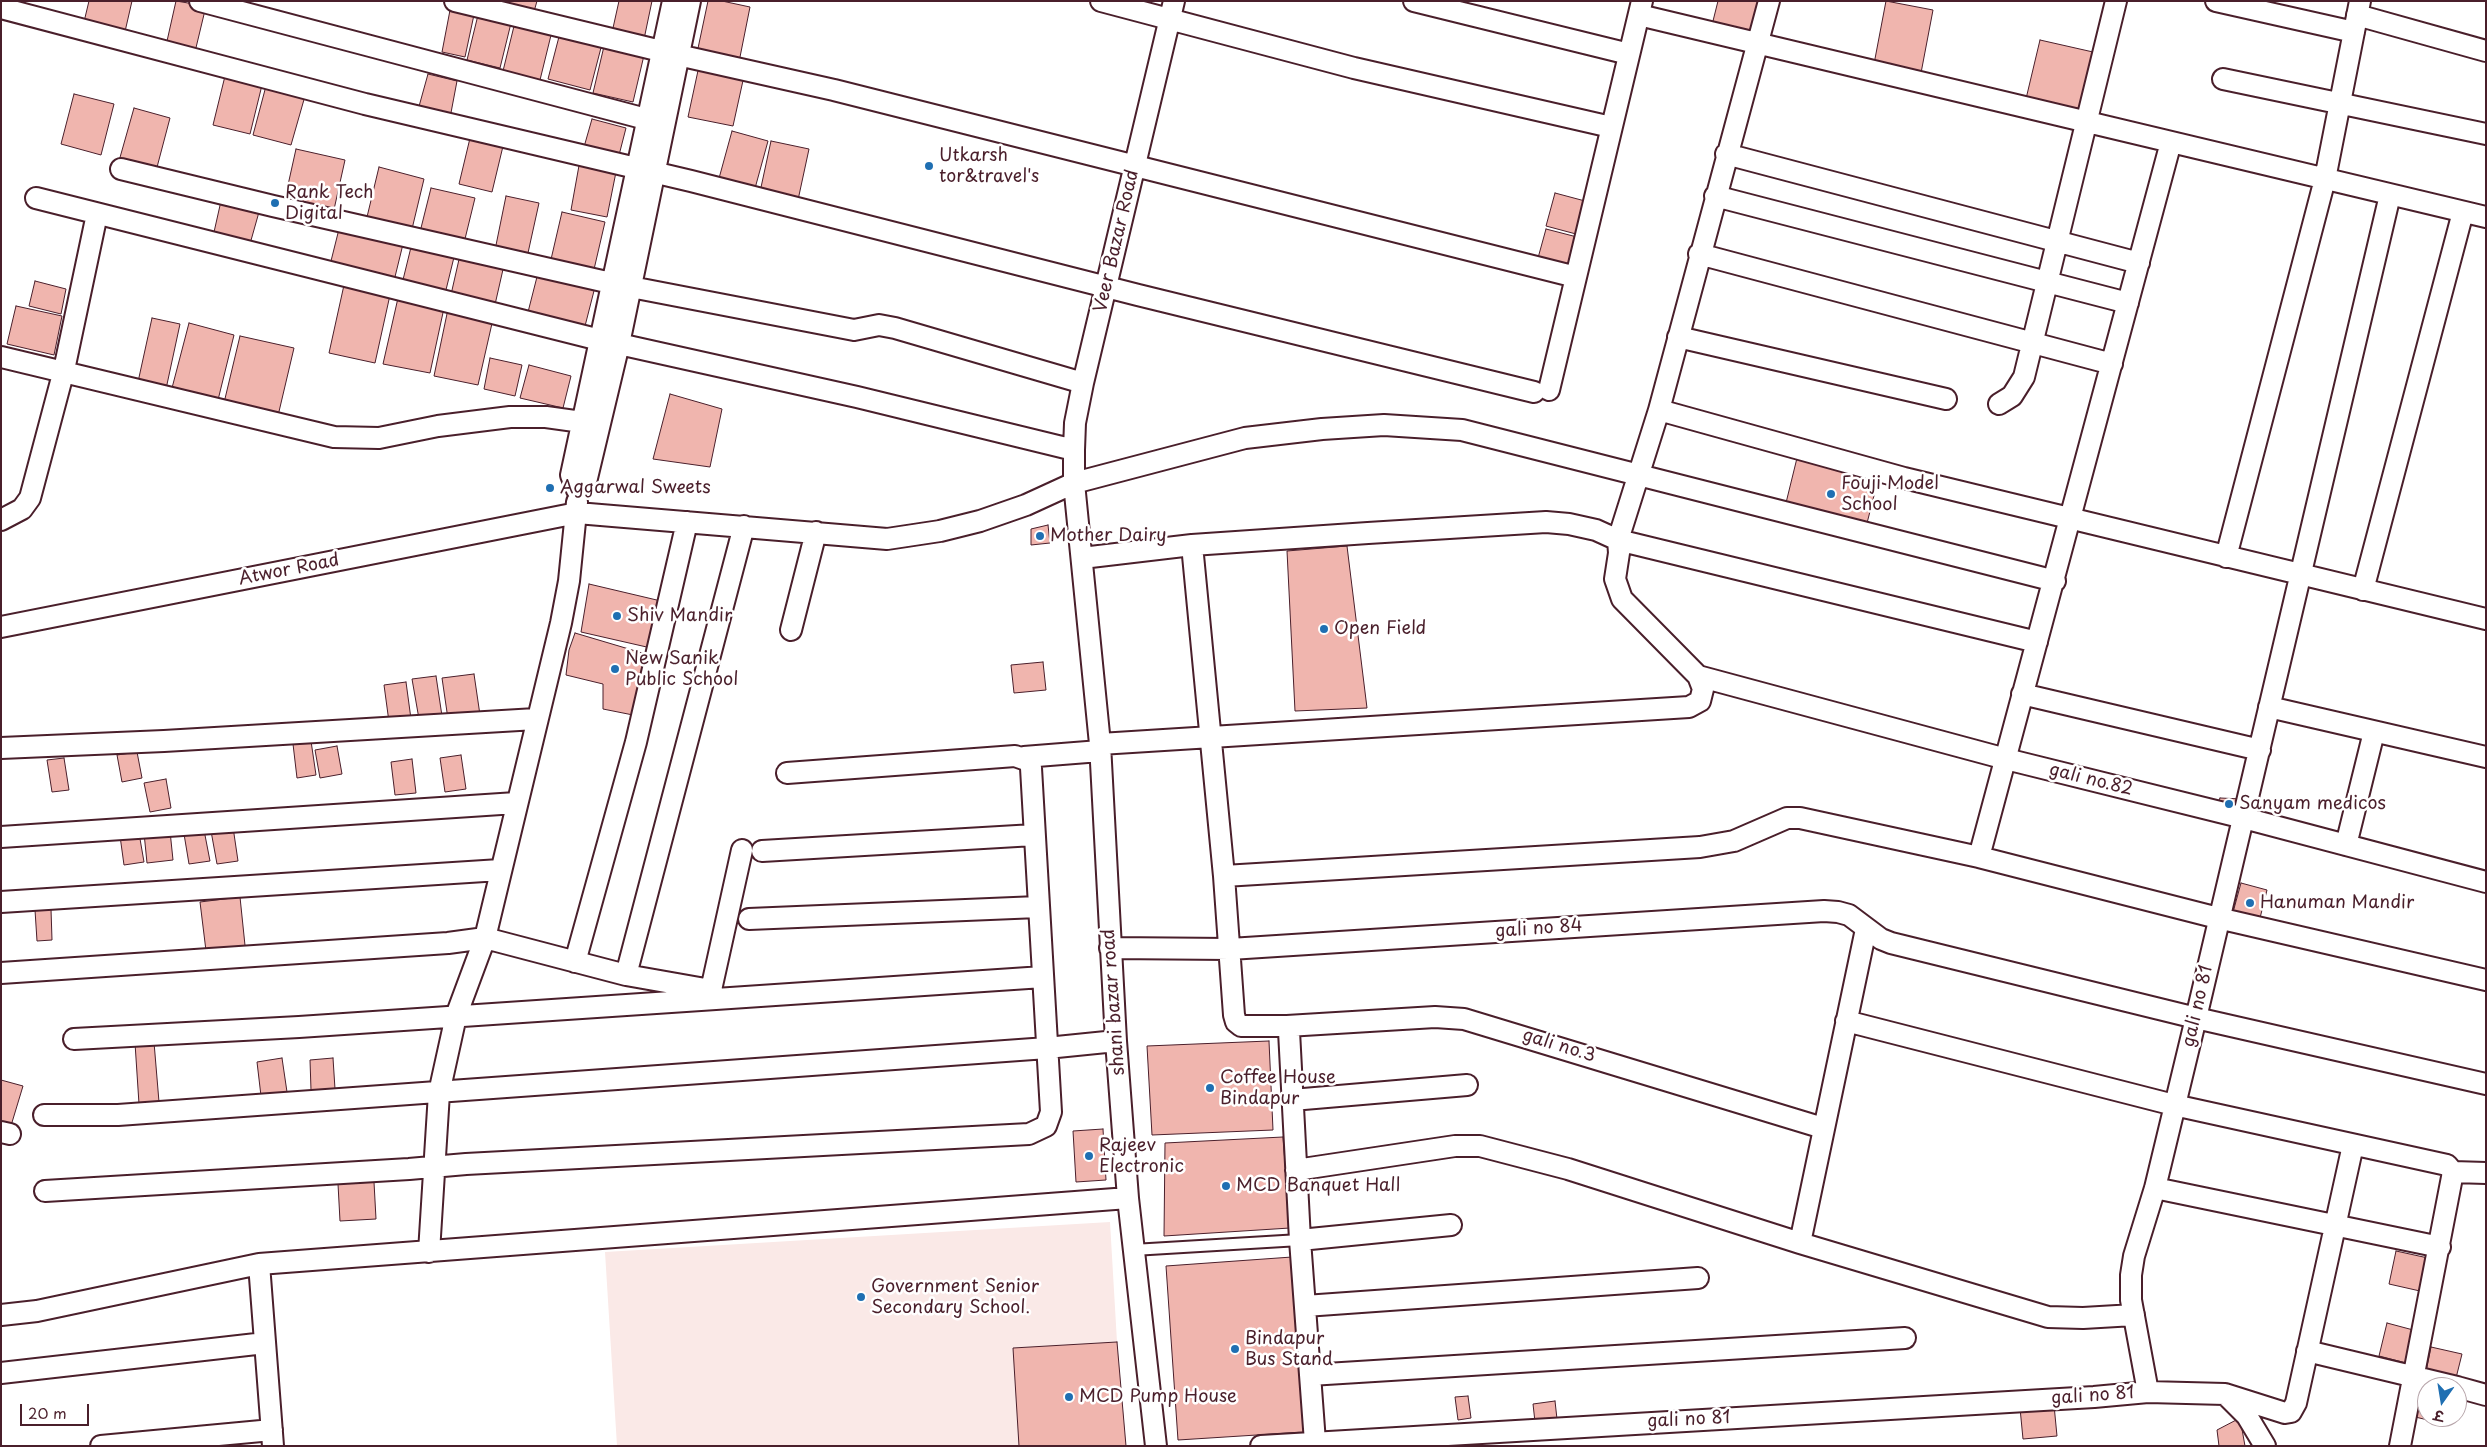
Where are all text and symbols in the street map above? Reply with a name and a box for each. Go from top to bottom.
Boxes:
place label: Utkarsh tor&travel's [939,145,1039,188]
marker: Utkarsh tor&travel's [923,160,935,172]
street label: Veer Bazar Road [1090,168,1144,314]
place label: Rank Tech Digital [285,182,374,224]
marker: Rank Tech Digital [269,197,281,209]
place label: Fouji Model School [1841,473,1939,516]
place label: Aggarwal Sweets [560,477,711,499]
marker: Aggarwal Sweets [544,482,556,494]
marker: Fouji Model School [1825,488,1837,500]
place label: Mother Dairy [1050,525,1167,547]
marker: Mother Dairy [1034,530,1046,542]
street label: Atwor Road [237,550,341,590]
place label: Shiv Mandir [627,605,732,627]
marker: Shiv Mandir [611,610,623,622]
place label: Open Field [1334,618,1426,640]
marker: Open Field [1318,623,1330,635]
place label: New Sanik Public School [625,648,738,691]
marker: New Sanik Public School [609,663,621,675]
street label: gali no.82 [2047,759,2135,801]
place label: Sanyam medicos [2239,793,2386,815]
marker: Sanyam medicos [2223,798,2235,810]
place label: Hanuman Mandir [2260,892,2414,914]
marker: Hanuman Mandir [2244,897,2256,909]
street label: gali no 84 [1495,915,1583,943]
street label: shani bazar road [1098,928,1130,1076]
street label: gali no 81 [2178,963,2218,1049]
street label: gali no.3 [1520,1025,1598,1067]
place label: Coffee House Bindapur [1220,1067,1336,1110]
marker: Coffee House Bindapur [1204,1082,1216,1094]
place label: Rajeev Electronic [1099,1135,1184,1178]
marker: Rajeev Electronic [1083,1150,1095,1162]
place label: MCD Banquet Hall [1236,1175,1400,1197]
marker: MCD Banquet Hall [1220,1180,1232,1192]
place label: Government Senior Secondary School. [871,1276,1039,1318]
marker: Government Senior Secondary School. [855,1291,867,1303]
place label: Bindapur Bus Stand [1245,1328,1333,1370]
marker: Bindapur Bus Stand [1229,1343,1241,1355]
north arrow [2417,1377,2467,1427]
street label: gali no 81 [2051,1382,2135,1410]
place label: MCD Pump House [1079,1386,1237,1408]
marker: MCD Pump House [1063,1391,1075,1403]
scale bar [22,1394,91,1426]
text: 20 m [28,1401,67,1424]
text: उ [2432,1405,2446,1427]
street label: gali no 81 [1647,1407,1731,1433]

